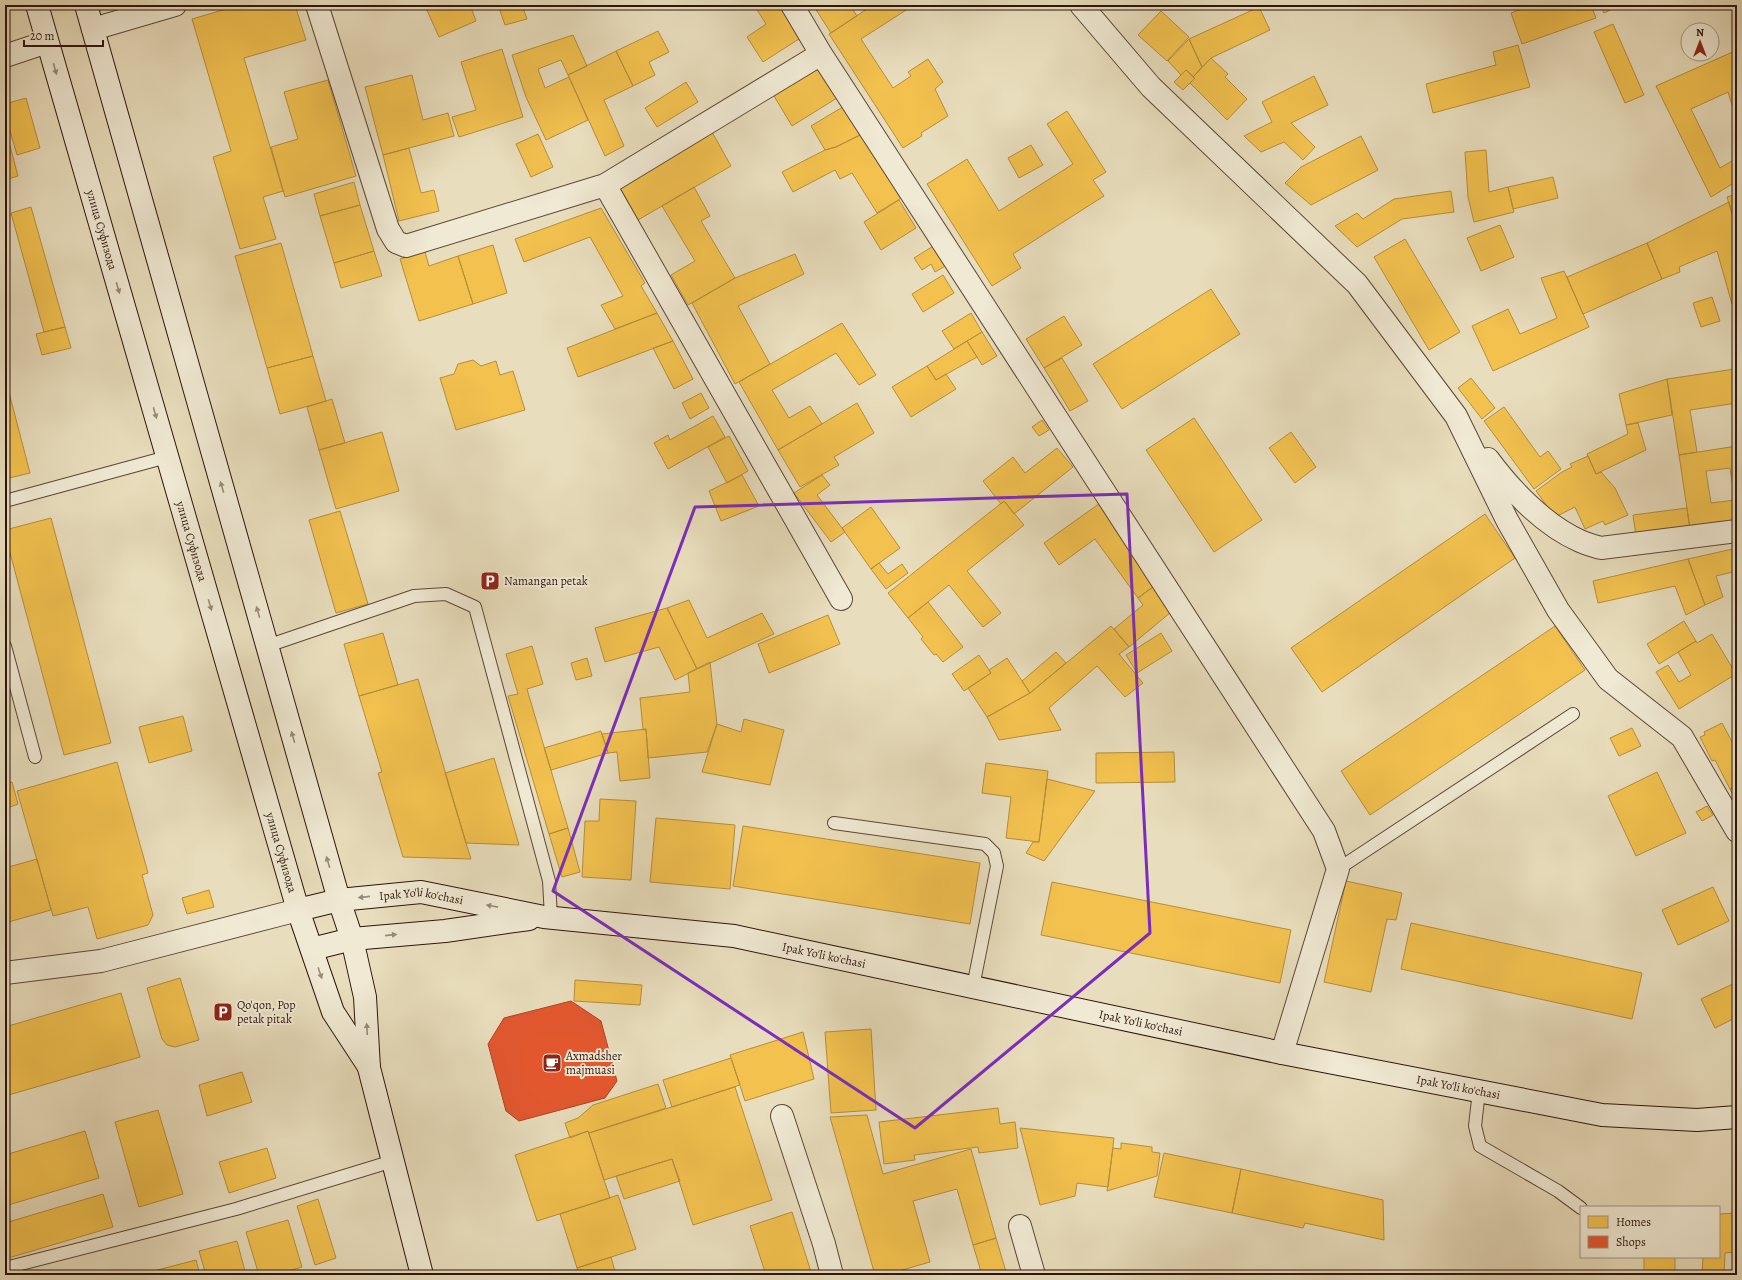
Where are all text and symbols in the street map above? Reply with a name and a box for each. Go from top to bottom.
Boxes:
scale bar [24,22,103,48]
north arrow [1680,22,1720,62]
text: N [1696,25,1704,40]
text: 20 m [30,28,54,44]
one-way arrow [52,64,58,76]
street label: улица Суфизода [82,187,121,272]
one-way arrow [115,283,121,295]
one-way arrow [152,407,158,420]
one-way arrow [219,481,225,493]
street label: улица Суфизода [172,498,211,584]
parking icon: Namangan petak [479,570,501,592]
place label: Namangan petak [504,573,588,589]
one-way arrow [207,600,213,612]
one-way arrow [255,606,261,618]
one-way arrow [290,731,296,743]
street label: улица Суфизода [262,810,301,895]
one-way arrow [325,856,331,868]
street label: Ipak Yo'li ko'chasi [378,884,465,908]
one-way arrow [358,894,370,901]
one-way arrow [486,903,499,909]
one-way arrow [385,932,397,938]
street label: Ipak Yo'li ko'chasi [781,938,867,972]
one-way arrow [317,967,323,979]
place label: Qo'qon, Pop petak pitak [237,997,296,1027]
parking icon: Qo'qon, Pop petak pitak [212,1001,234,1023]
street label: Ipak Yo'li ko'chasi [1097,1006,1184,1040]
one-way arrow [364,1022,370,1035]
place label: Axmadsher majmuasi [565,1048,622,1078]
cafe icon: Axmadsher majmuasi [541,1052,563,1074]
street label: Ipak Yo'li ko'chasi [1415,1071,1502,1103]
legend [1580,1206,1720,1258]
text: Homes [1616,1214,1651,1230]
text: Shops [1616,1234,1646,1250]

